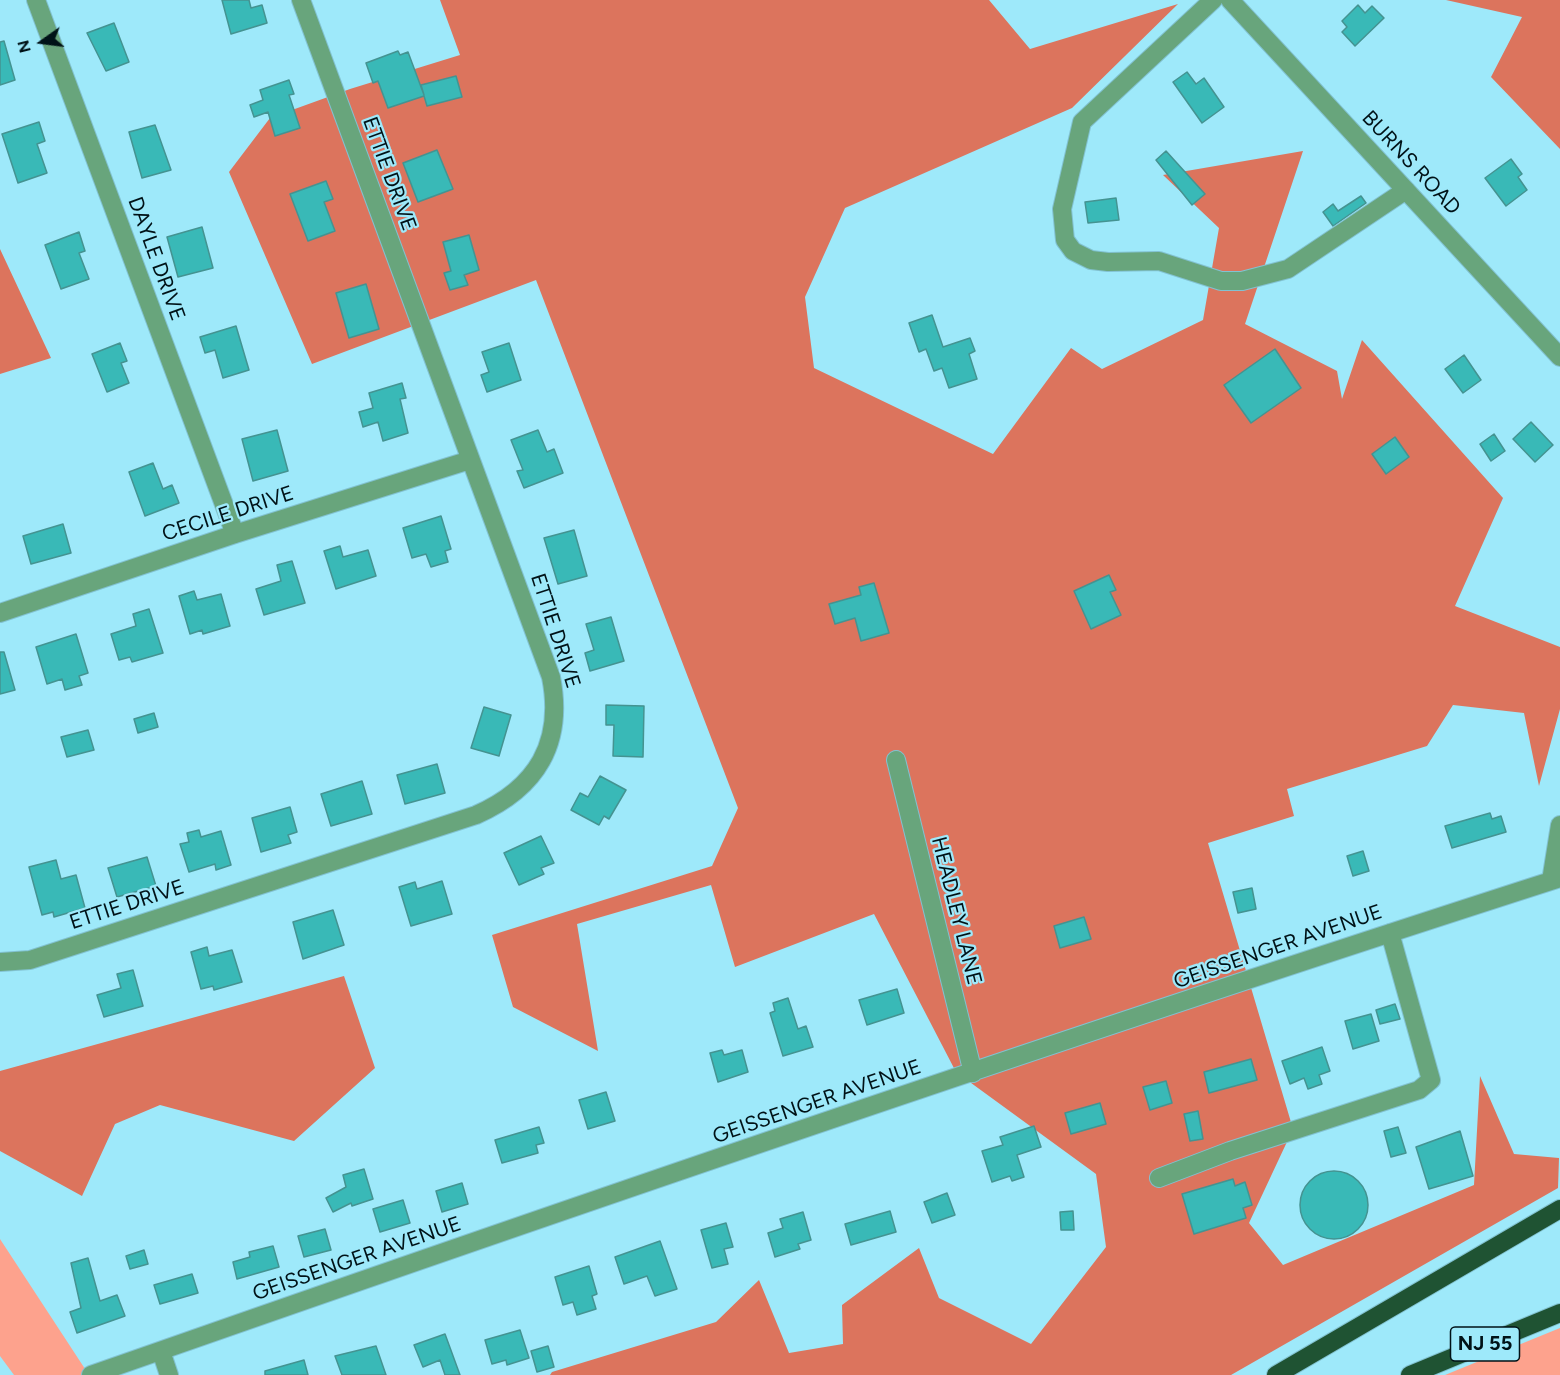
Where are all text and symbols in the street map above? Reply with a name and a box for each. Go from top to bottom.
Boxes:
north arrow [12,12,72,72]
text: N [13,38,35,55]
street label: BURNS ROAD [1356,106,1466,220]
street label: ETTIE DRIVE [357,114,421,234]
street label: DAYLE DRIVE [122,194,190,324]
street label: CECILE DRIVE [159,481,297,547]
street label: ETTIE DRIVE [525,570,585,692]
street label: HEADLEY LANE [925,834,987,988]
street label: ETTIE DRIVE [66,875,188,935]
street label: GEISSENGER AVENUE [1170,899,1386,995]
street label: GEISSENGER AVENUE [709,1054,925,1150]
street label: GEISSENGER AVENUE [249,1211,465,1307]
road number: NJ 55 [1450,1327,1520,1361]

